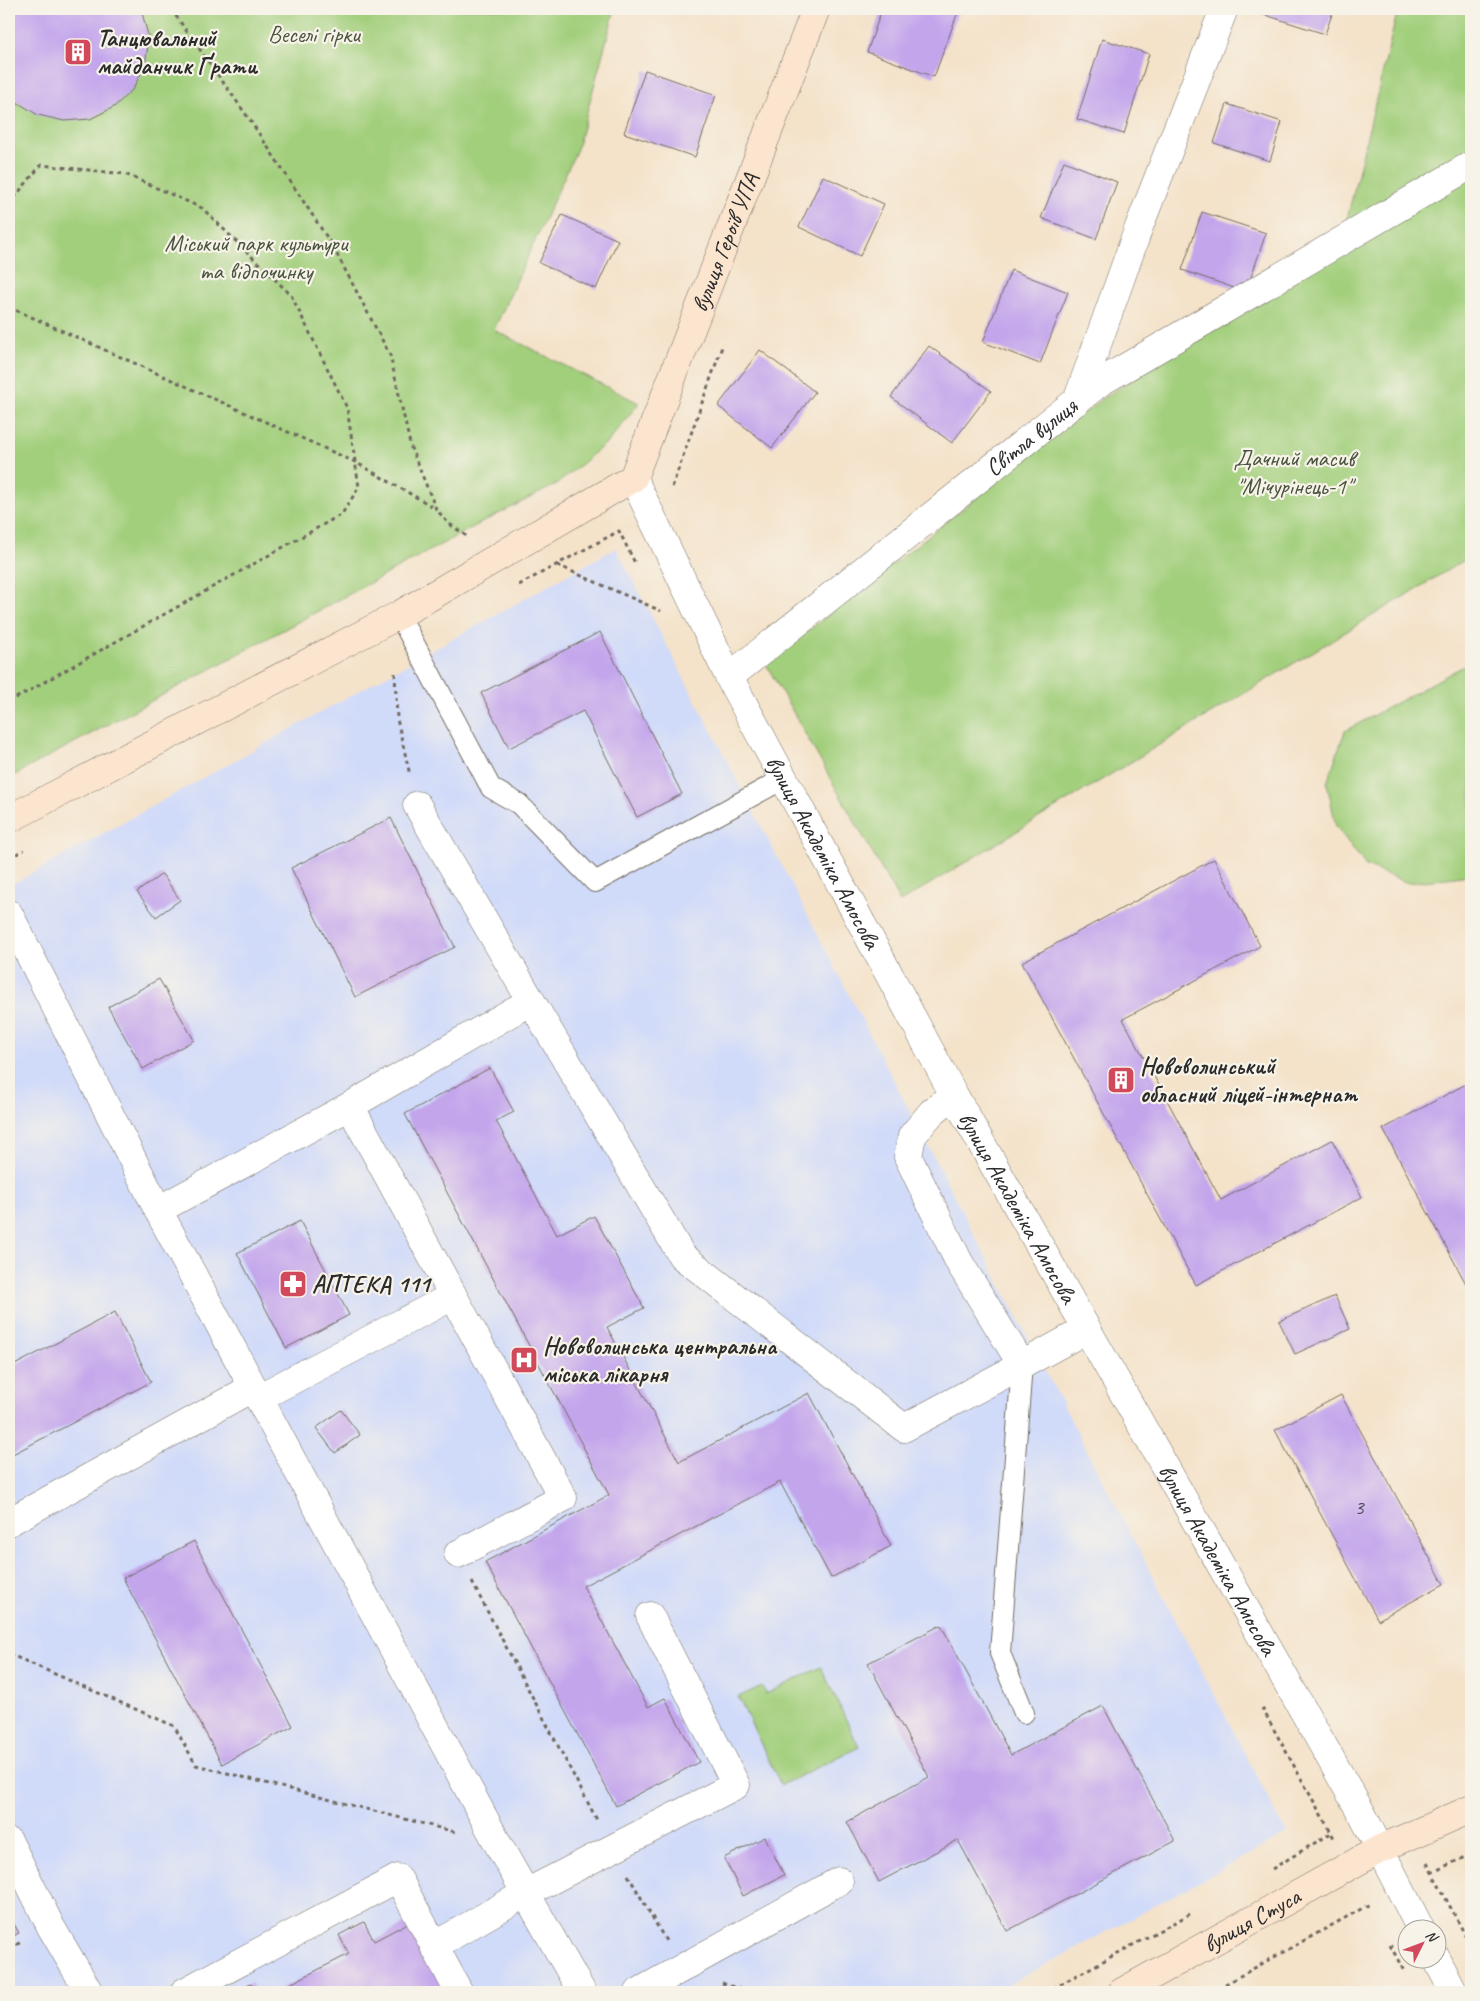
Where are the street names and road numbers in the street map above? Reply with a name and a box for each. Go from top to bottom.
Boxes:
street label: вулиця Героїв УПА [684,168,766,316]
street label: Світла вулиця [979,390,1084,483]
street label: вулиця Академіка Амосова [759,750,888,955]
street label: вулиця Академіка Амосова [952,1107,1085,1310]
street label: вулиця Академіка Амосова [1152,1459,1285,1662]
street label: вулиця Стуса [1198,1881,1307,1959]

